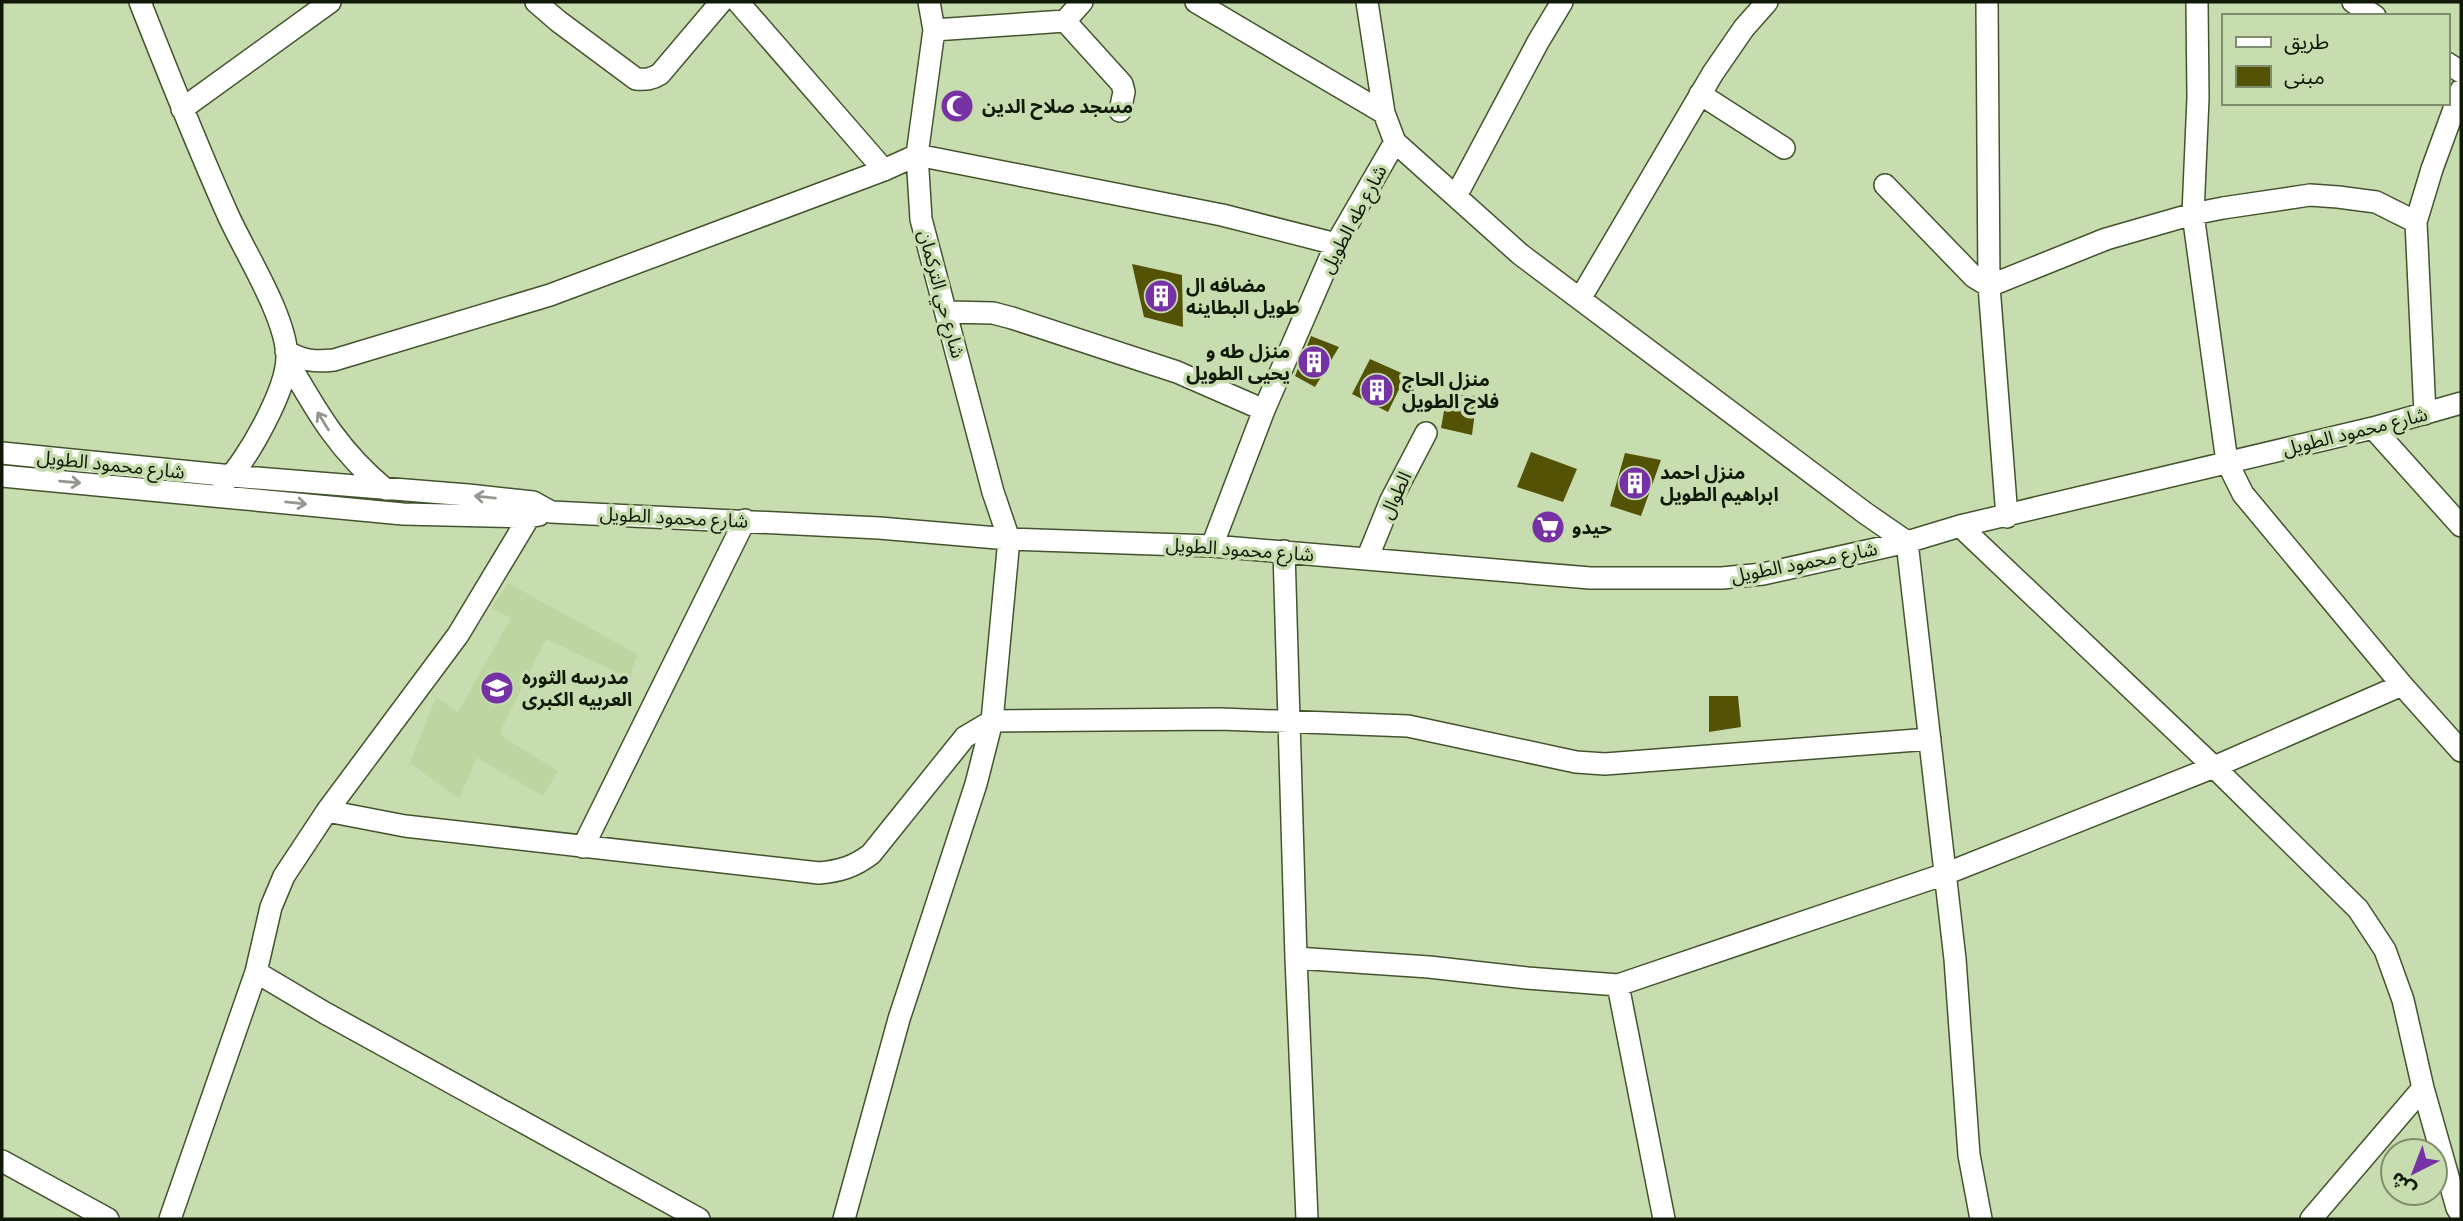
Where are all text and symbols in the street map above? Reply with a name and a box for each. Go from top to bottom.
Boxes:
legend [2222,14,2449,105]
text: طريق [2284,27,2329,55]
text: مبنى [2284,62,2325,90]
mosque icon: مسجد صلاح الدين [938,87,976,125]
place label: مسجد صلاح الدين [982,94,1133,120]
street label: شارع طه الطويل [1314,161,1393,278]
street label: شارع حي التركمان [910,227,971,362]
place label: مضافه ال طويل البطاينه [1186,273,1300,319]
building icon: مضافه ال طويل البطاينه [1142,277,1180,315]
place label: منزل طه و يحيى الطويل [1186,339,1290,385]
building icon: منزل طه و يحيى الطويل [1295,343,1333,381]
place label: منزل الحاج فلاح الطويل [1402,367,1499,415]
building icon: منزل الحاج فلاح الطويل [1358,371,1396,409]
street label: شارع محمود الطويل [2280,401,2430,463]
one-way arrow [315,411,329,431]
street label: شارع محمود الطويل [36,444,186,486]
place label: منزل احمد ابراهيم الطويل [1660,460,1779,509]
building icon: منزل احمد ابراهيم الطويل [1616,464,1654,502]
street label: الطوال [1374,467,1416,523]
one-way arrow [58,476,81,489]
one-way arrow [475,490,497,503]
one-way arrow [284,497,307,510]
street label: شارع محمود الطويل [599,501,749,535]
supermarket icon: حيدو [1529,508,1567,546]
place label: حيدو [1572,515,1612,539]
street label: شارع محمود الطويل [1165,532,1315,568]
street label: شارع محمود الطويل [1729,536,1880,590]
place label: مدرسه الثوره العربيه الكبرى [522,665,632,711]
school or university icon: مدرسه الثوره العربيه الكبرى [478,669,516,707]
north arrow [2379,1137,2449,1207]
text: ش [2385,1167,2420,1202]

